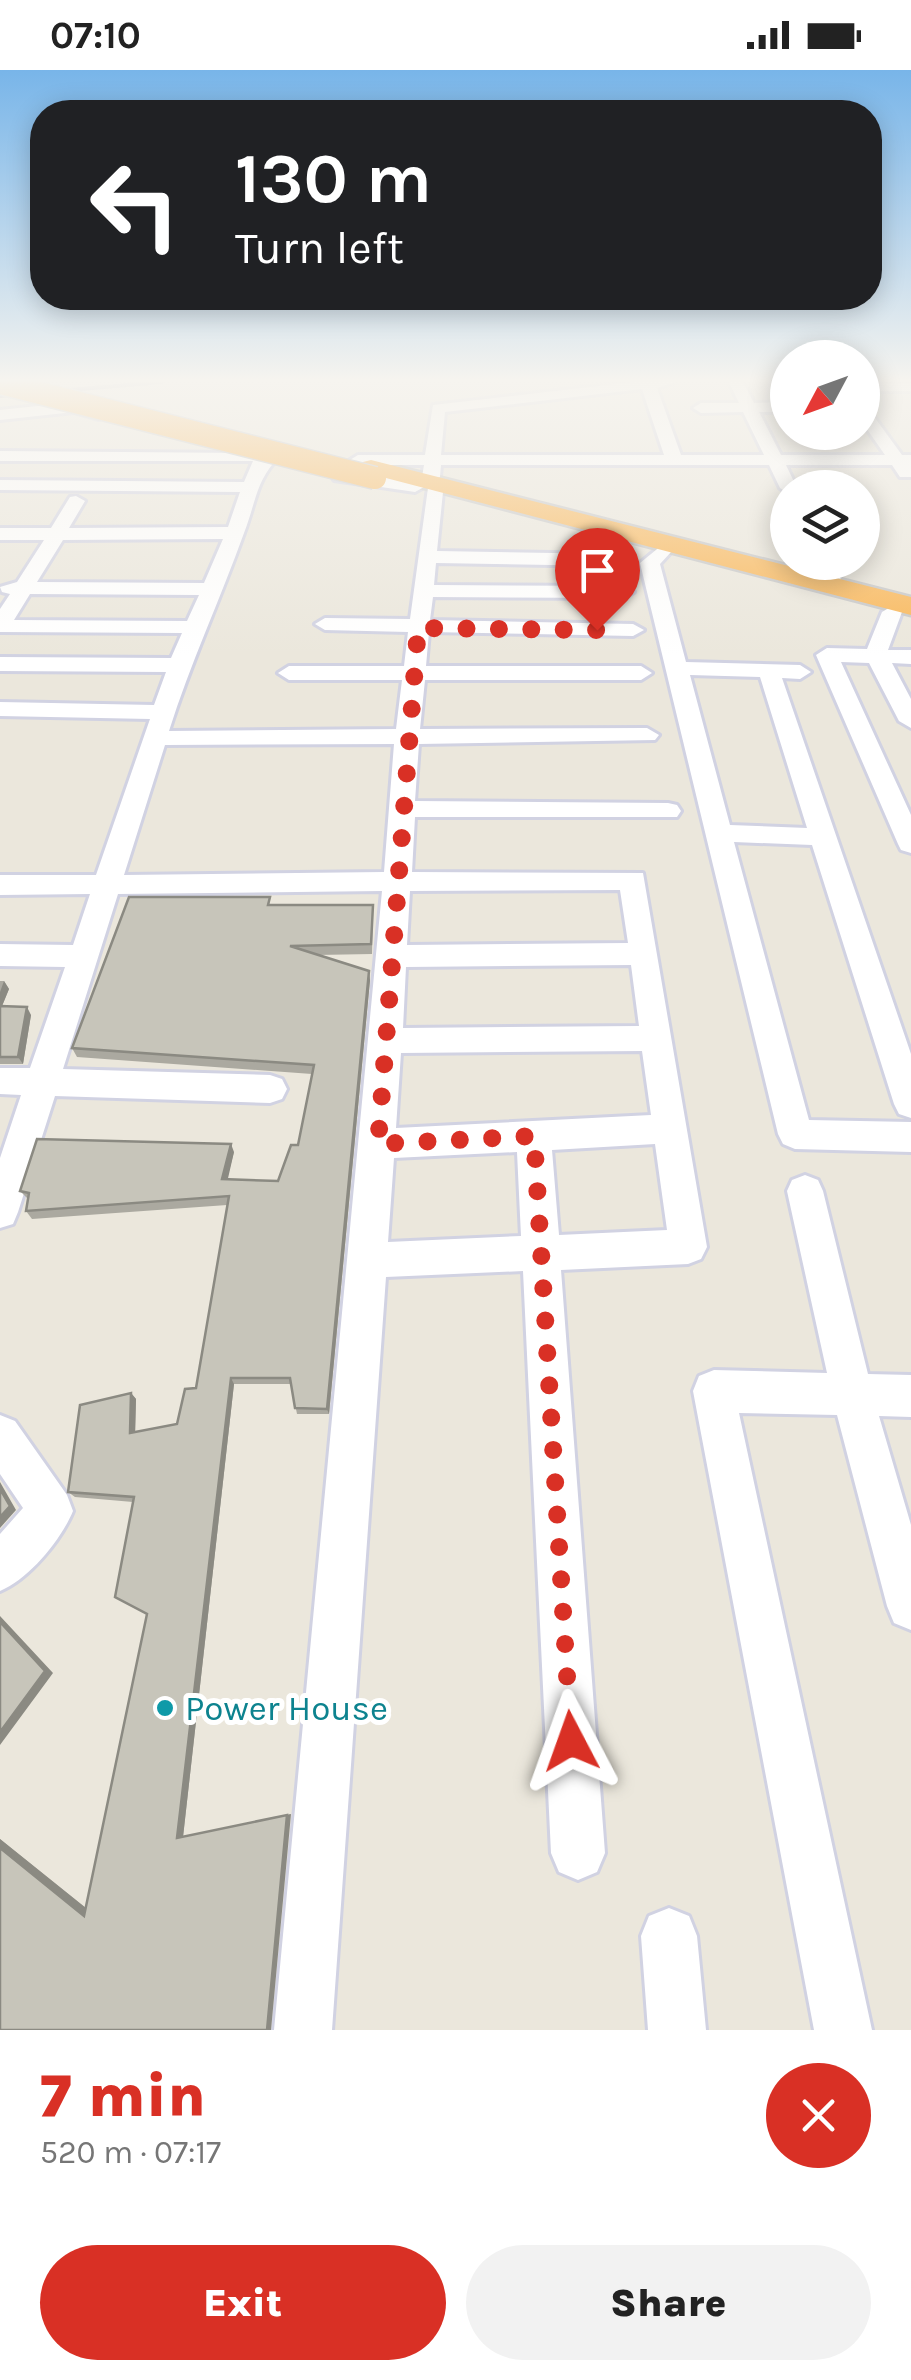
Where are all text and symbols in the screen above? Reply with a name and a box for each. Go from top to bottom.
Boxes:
text: 07:10 [50,13,141,58]
text: 130 m [235,138,432,220]
icon: left [70,140,200,270]
text: Turn left [235,222,404,274]
north arrow [770,340,880,450]
map controls [770,340,880,580]
button: layers [770,470,880,580]
pin [555,528,640,631]
icon: arrive [570,543,625,598]
place label: Power House [185,1688,388,1729]
position arrow [519,1689,623,1793]
marker: Power House [154,1697,176,1719]
text: 7 min [40,2061,206,2131]
button: close [766,2063,871,2168]
text: 520 m · 07:17 [40,2134,221,2171]
button: Exit [40,2245,446,2360]
button: Share [466,2245,871,2360]

